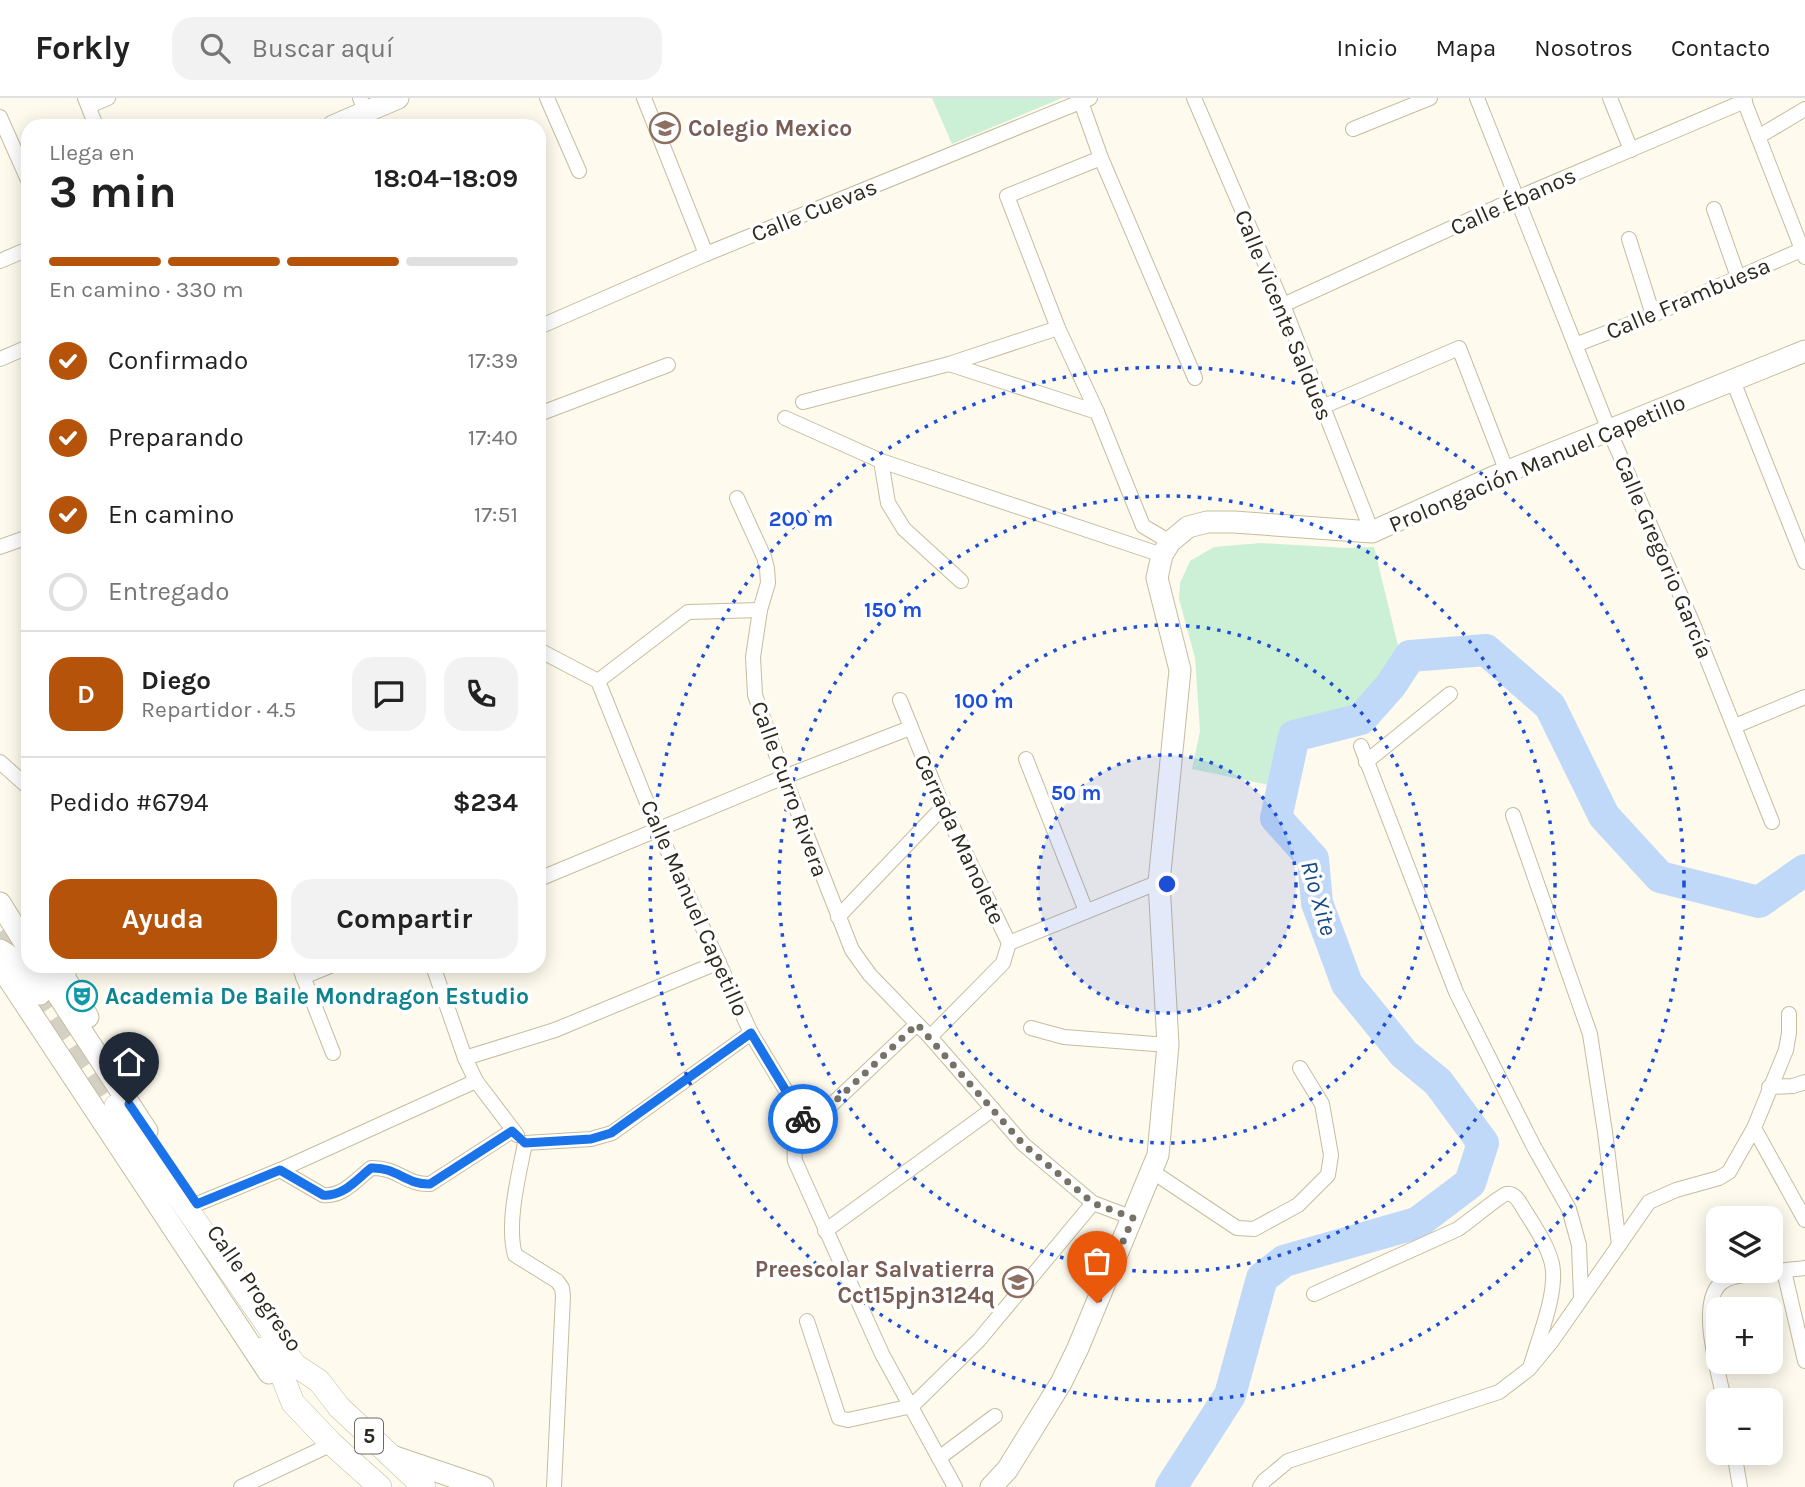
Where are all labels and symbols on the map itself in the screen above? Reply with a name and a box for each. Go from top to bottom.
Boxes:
school or university icon: Colegio Mexico [648,111,682,145]
place label: Colegio Mexico [688,115,852,142]
street label: Calle Ébanos [1446,162,1580,241]
street label: Calle Cuevas [747,173,881,248]
street label: Calle Vicente Saldues [1229,206,1338,424]
street label: Calle Frambuesa [1602,252,1774,345]
street label: Prolongación Manuel Capetillo [1385,389,1689,538]
street label: Calle Gregorio García [1609,452,1719,663]
text: 200 m [769,507,833,531]
text: 150 m [864,598,922,622]
text: 100 m [954,689,1014,713]
street label: Calle Curro Rivera [745,698,834,881]
street label: Cerrada Manolete [908,750,1011,928]
text: 50 m [1051,781,1101,805]
street label: Calle Manuel Capetillo [635,796,754,1020]
water label: Rio Xite [1295,858,1343,938]
centre of rings [1155,872,1179,896]
theatre icon: Academia De Baile Mondragon Estudio [65,979,99,1013]
place label: Academia De Baile Mondragon Estudio [105,983,529,1010]
pin [99,1032,159,1104]
courier [768,1084,838,1154]
street label: Calle Progreso [201,1220,308,1357]
pin [1067,1231,1127,1303]
place label: Preescolar Salvatierra Cct15pjn3124q [755,1256,995,1309]
school or university icon: Preescolar Salvatierra Cct15pjn3124q [1001,1265,1035,1299]
road number: 5 [355,1418,383,1454]

